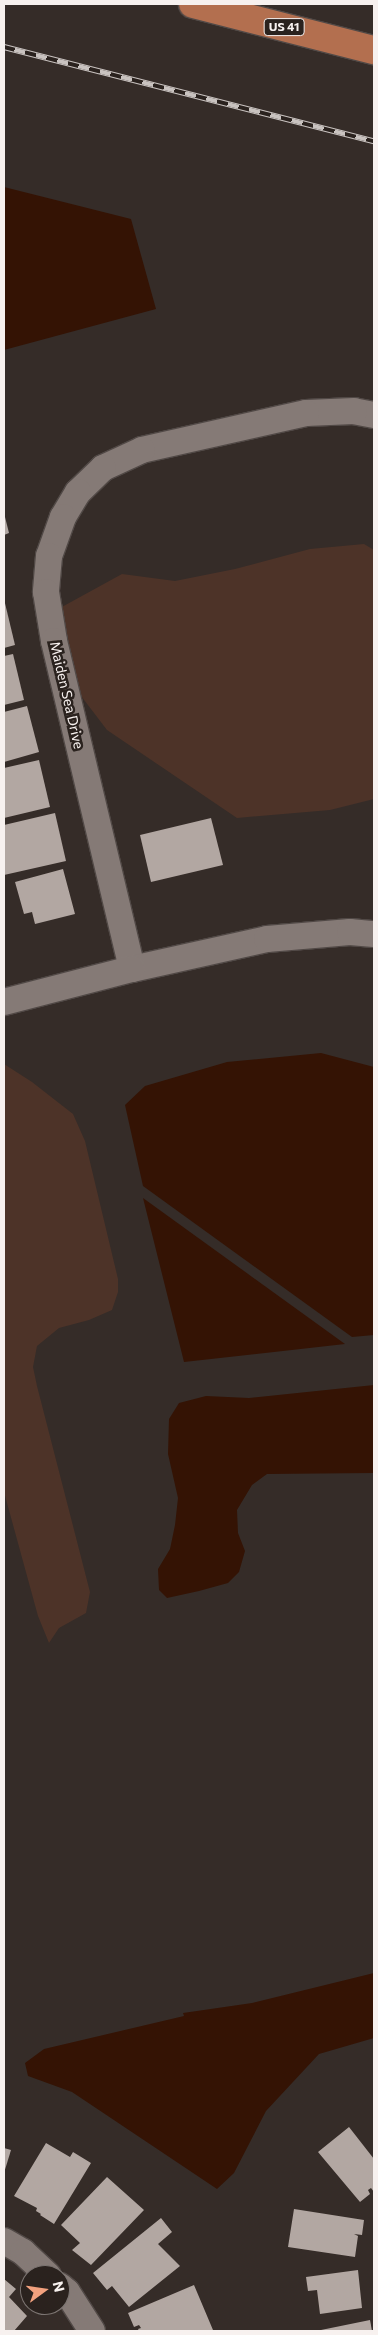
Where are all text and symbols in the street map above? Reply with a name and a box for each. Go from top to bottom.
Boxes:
road number: US 41 [263,18,305,36]
street label: Maiden Sea Drive [46,640,88,750]
north arrow [20,2265,70,2315]
text: N [50,2279,69,2294]

